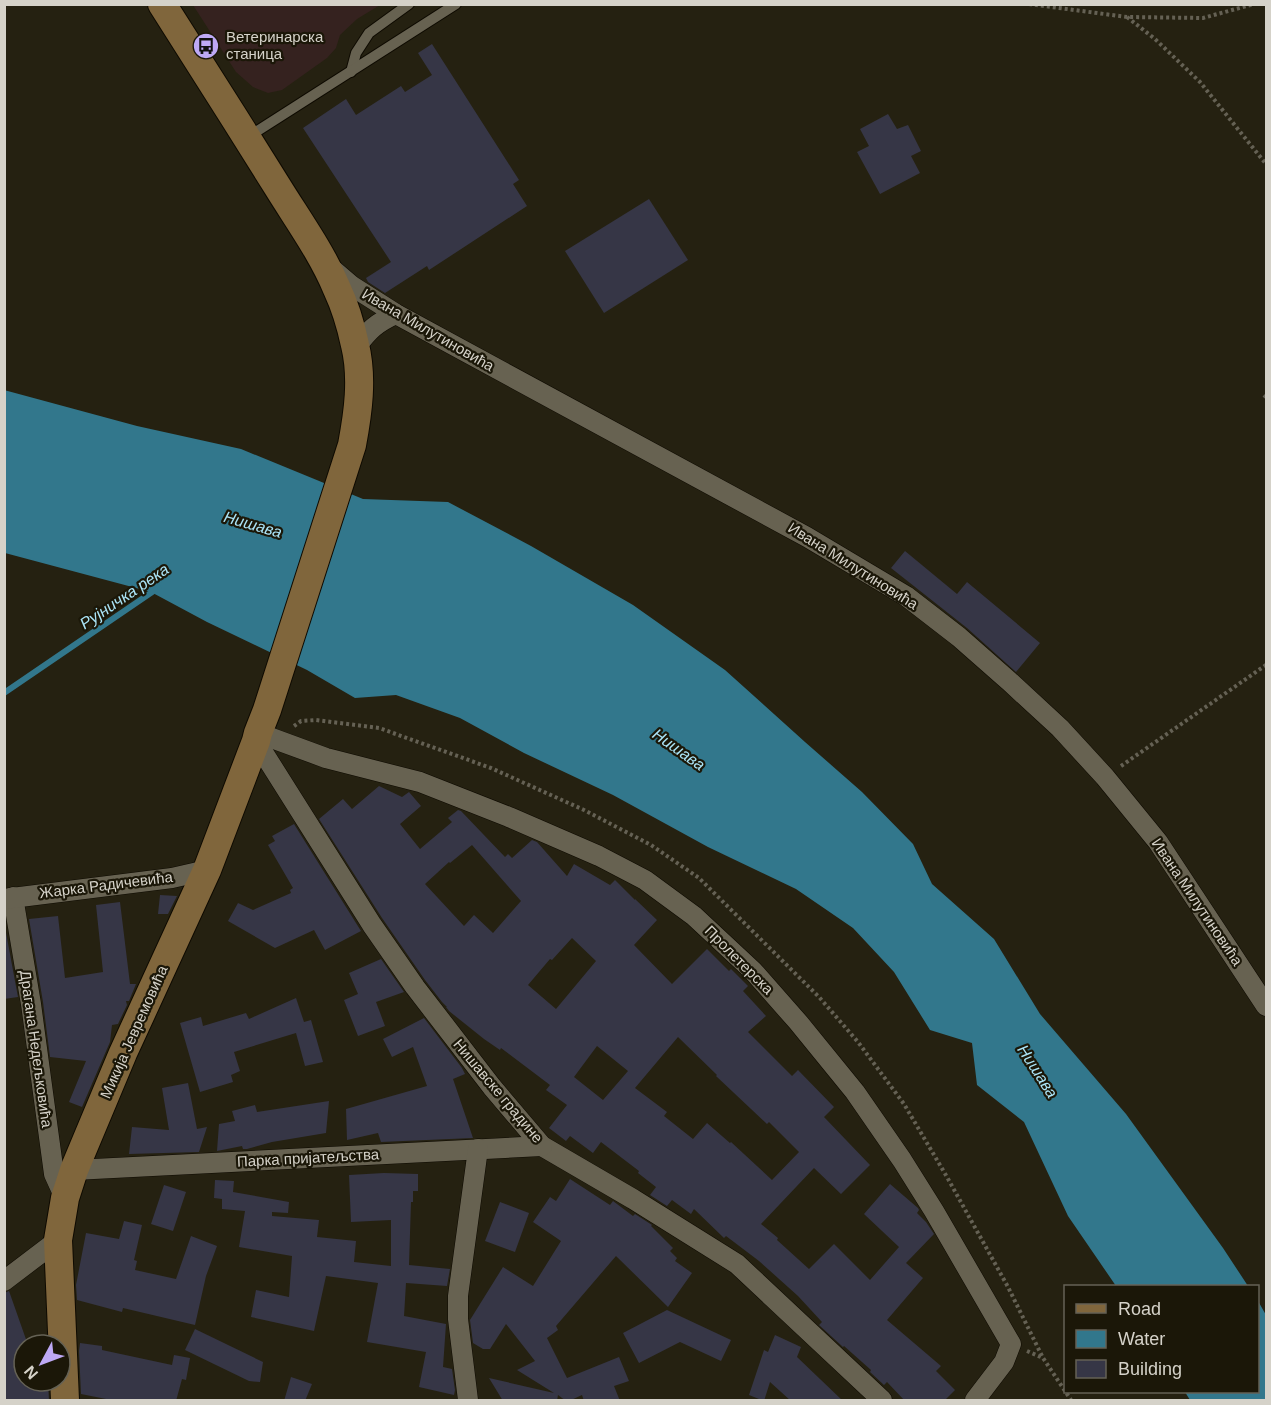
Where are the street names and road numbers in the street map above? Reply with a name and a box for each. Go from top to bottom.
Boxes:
street label: Ивана Милутиновића [359,285,498,375]
street label: Ивана Милутиновића [785,519,922,613]
street label: Ивана Милутиновића [1148,835,1247,969]
street label: Жарка Радичевића [38,868,174,901]
street label: Пролетерска [702,922,778,998]
street label: Микија Јевремовића [97,962,171,1101]
street label: Драгана Недељковића [17,969,56,1129]
street label: Нишавске градине [450,1035,547,1146]
street label: Парка пријатељства [237,1145,380,1170]

